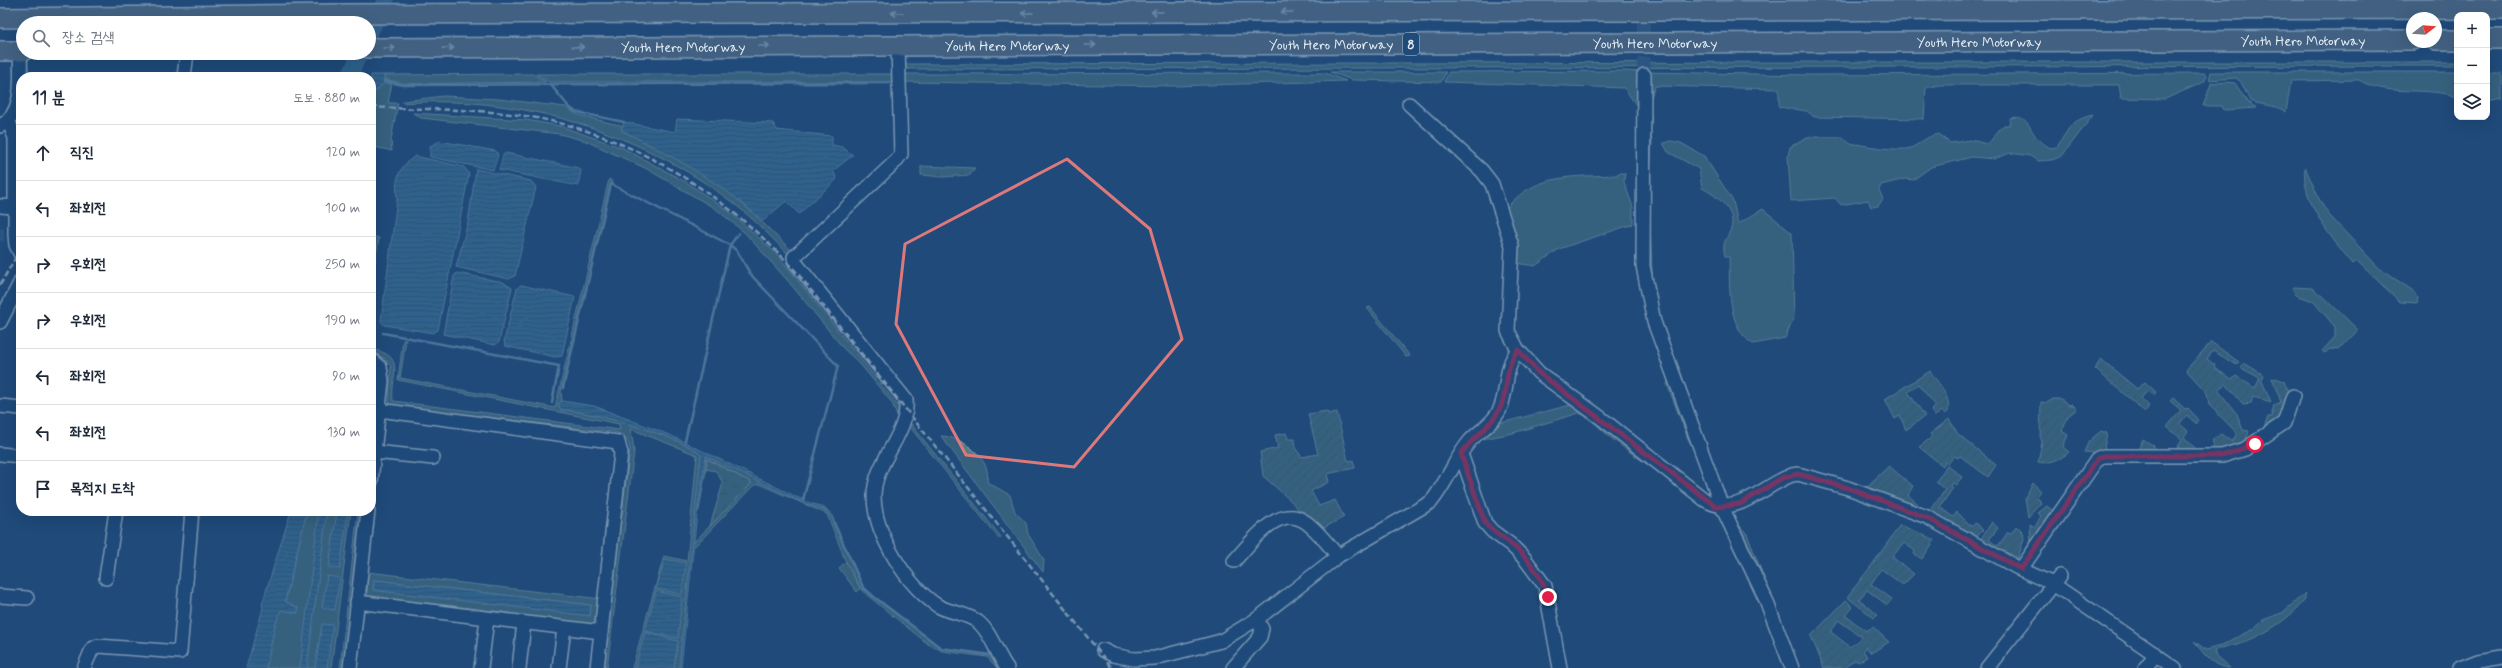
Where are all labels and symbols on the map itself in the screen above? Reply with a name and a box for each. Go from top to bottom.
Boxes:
one-way arrow [1151,8,1164,16]
one-way arrow [1281,8,1294,16]
one-way arrow [891,9,904,17]
one-way arrow [1021,9,1034,17]
north arrow [2406,12,2442,48]
street label: Youth Hero Motorway [2241,32,2365,51]
road number: 8 [1403,33,1419,55]
street label: Youth Hero Motorway [1917,33,2041,52]
street label: Youth Hero Motorway [1593,35,1717,53]
street label: Youth Hero Motorway [1269,36,1393,54]
street label: Youth Hero Motorway [945,37,1069,56]
street label: Youth Hero Motorway [621,39,745,57]
one-way arrow [1083,41,1096,49]
one-way arrow [757,42,770,50]
one-way arrow [571,43,584,51]
one-way arrow [382,44,395,52]
one-way arrow [441,44,454,52]
route start [2246,435,2264,453]
route end [1539,588,1557,606]

